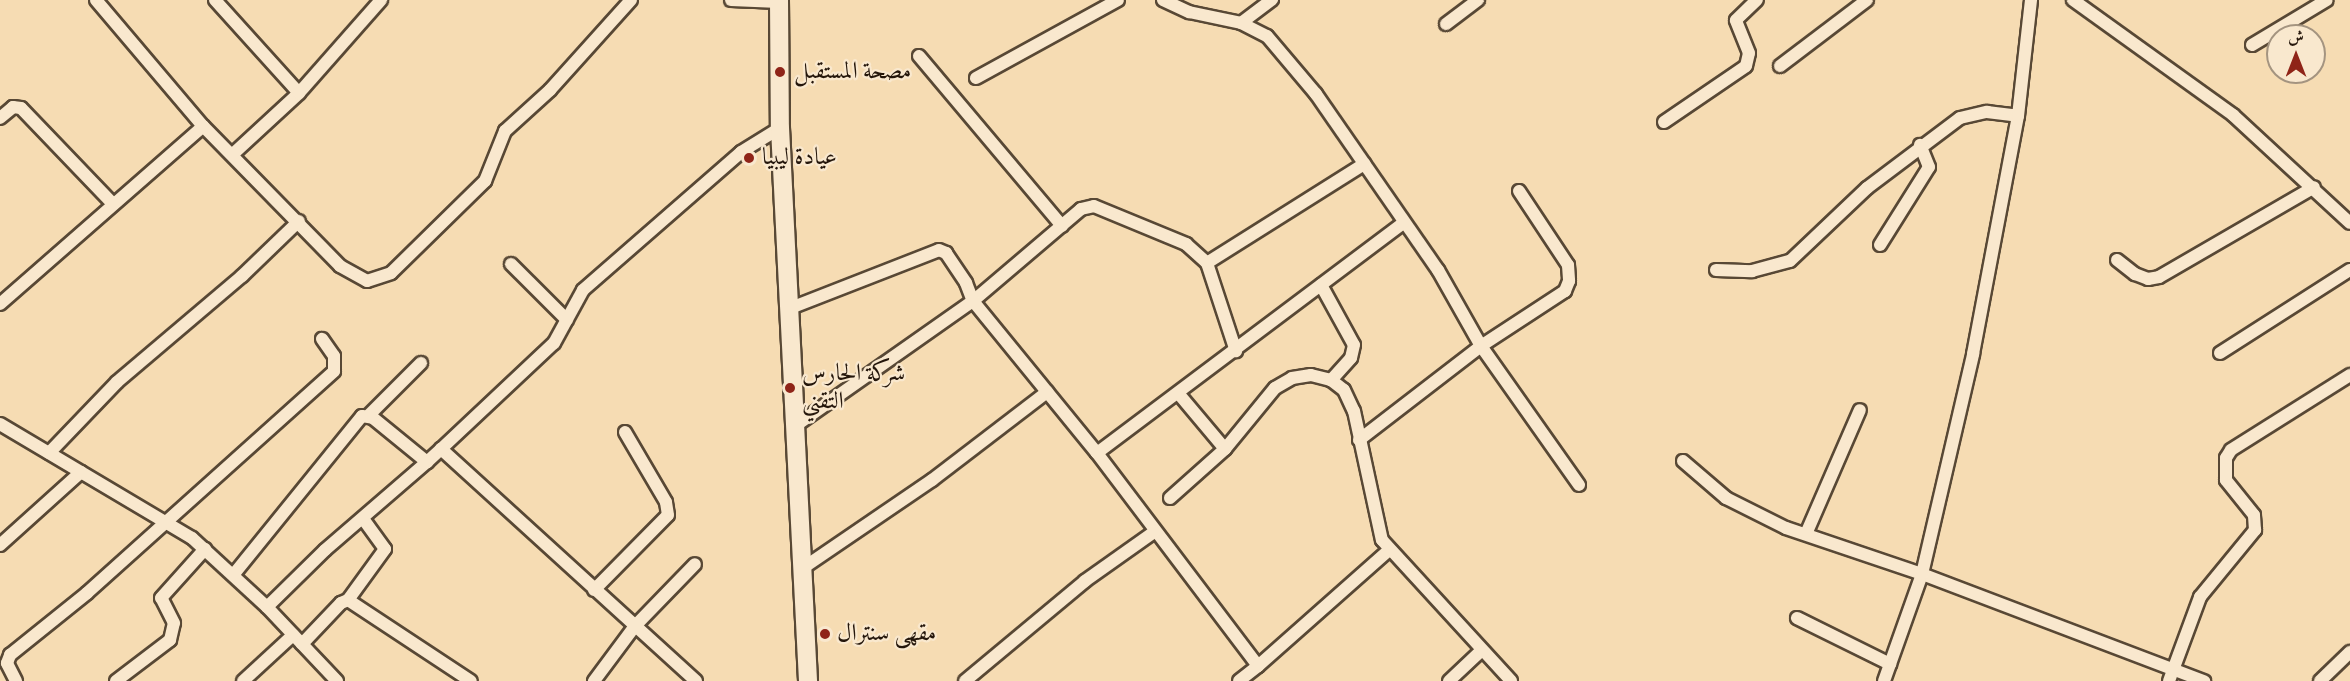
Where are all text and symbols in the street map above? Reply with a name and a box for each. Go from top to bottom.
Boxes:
north arrow [2266,24,2326,84]
text: ش [2288,28,2304,48]
place label: مصحة المستقبل [794,58,911,86]
marker: مصحة المستقبل [771,63,789,81]
place label: عيادة ليبيا [762,144,837,172]
marker: عيادة ليبيا [740,149,758,167]
place label: شركة الحارس التقني [802,360,905,416]
marker: شركة الحارس التقني [783,381,797,395]
place label: مقهى سنترال [837,620,936,648]
marker: مقهى سنترال [818,627,832,641]

